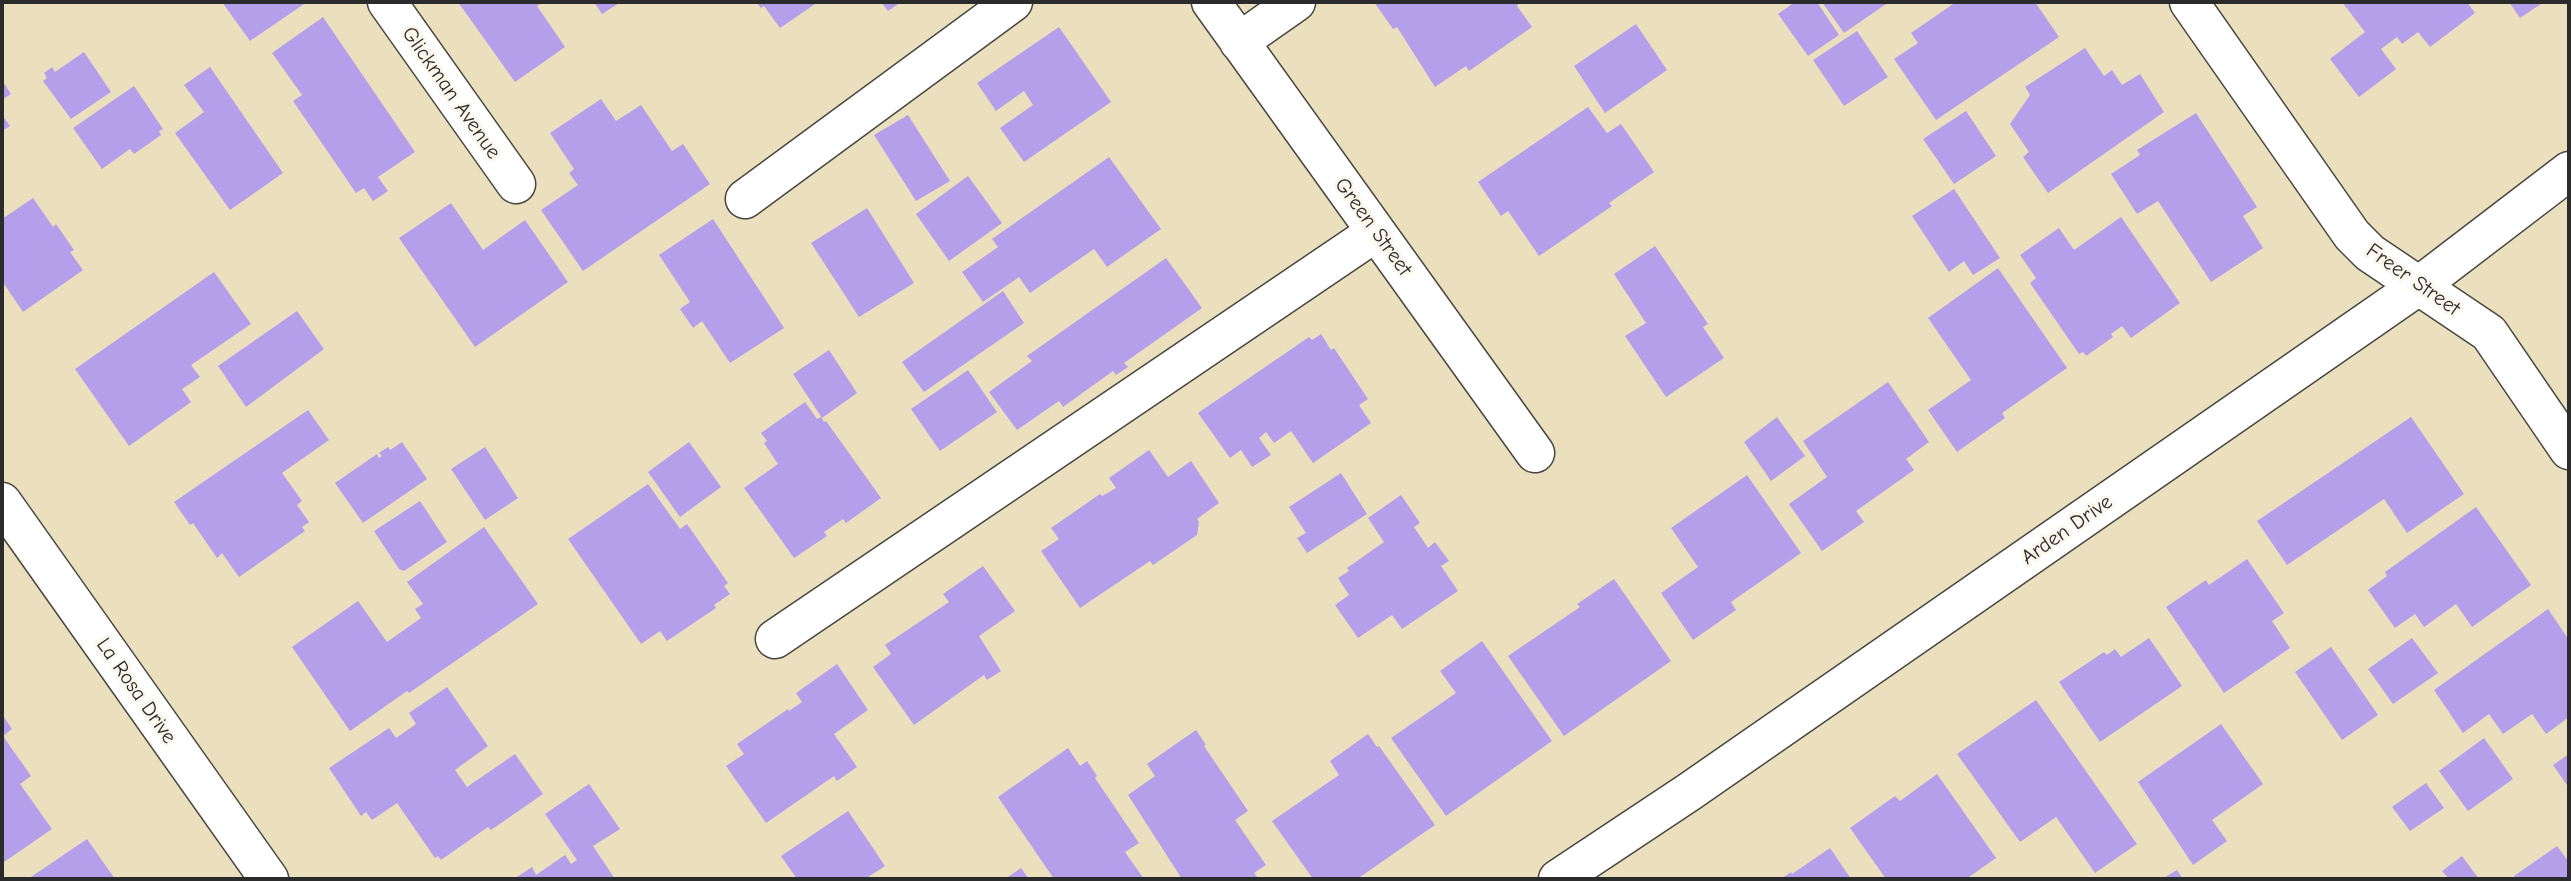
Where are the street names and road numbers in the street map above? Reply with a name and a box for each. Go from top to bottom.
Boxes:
street label: Glickman Avenue [396,22,506,164]
street label: Green Street [1329,173,1417,281]
street label: Freer Street [2361,238,2465,322]
street label: Arden Drive [2017,489,2117,571]
street label: La Rosa Drive [90,633,182,749]

